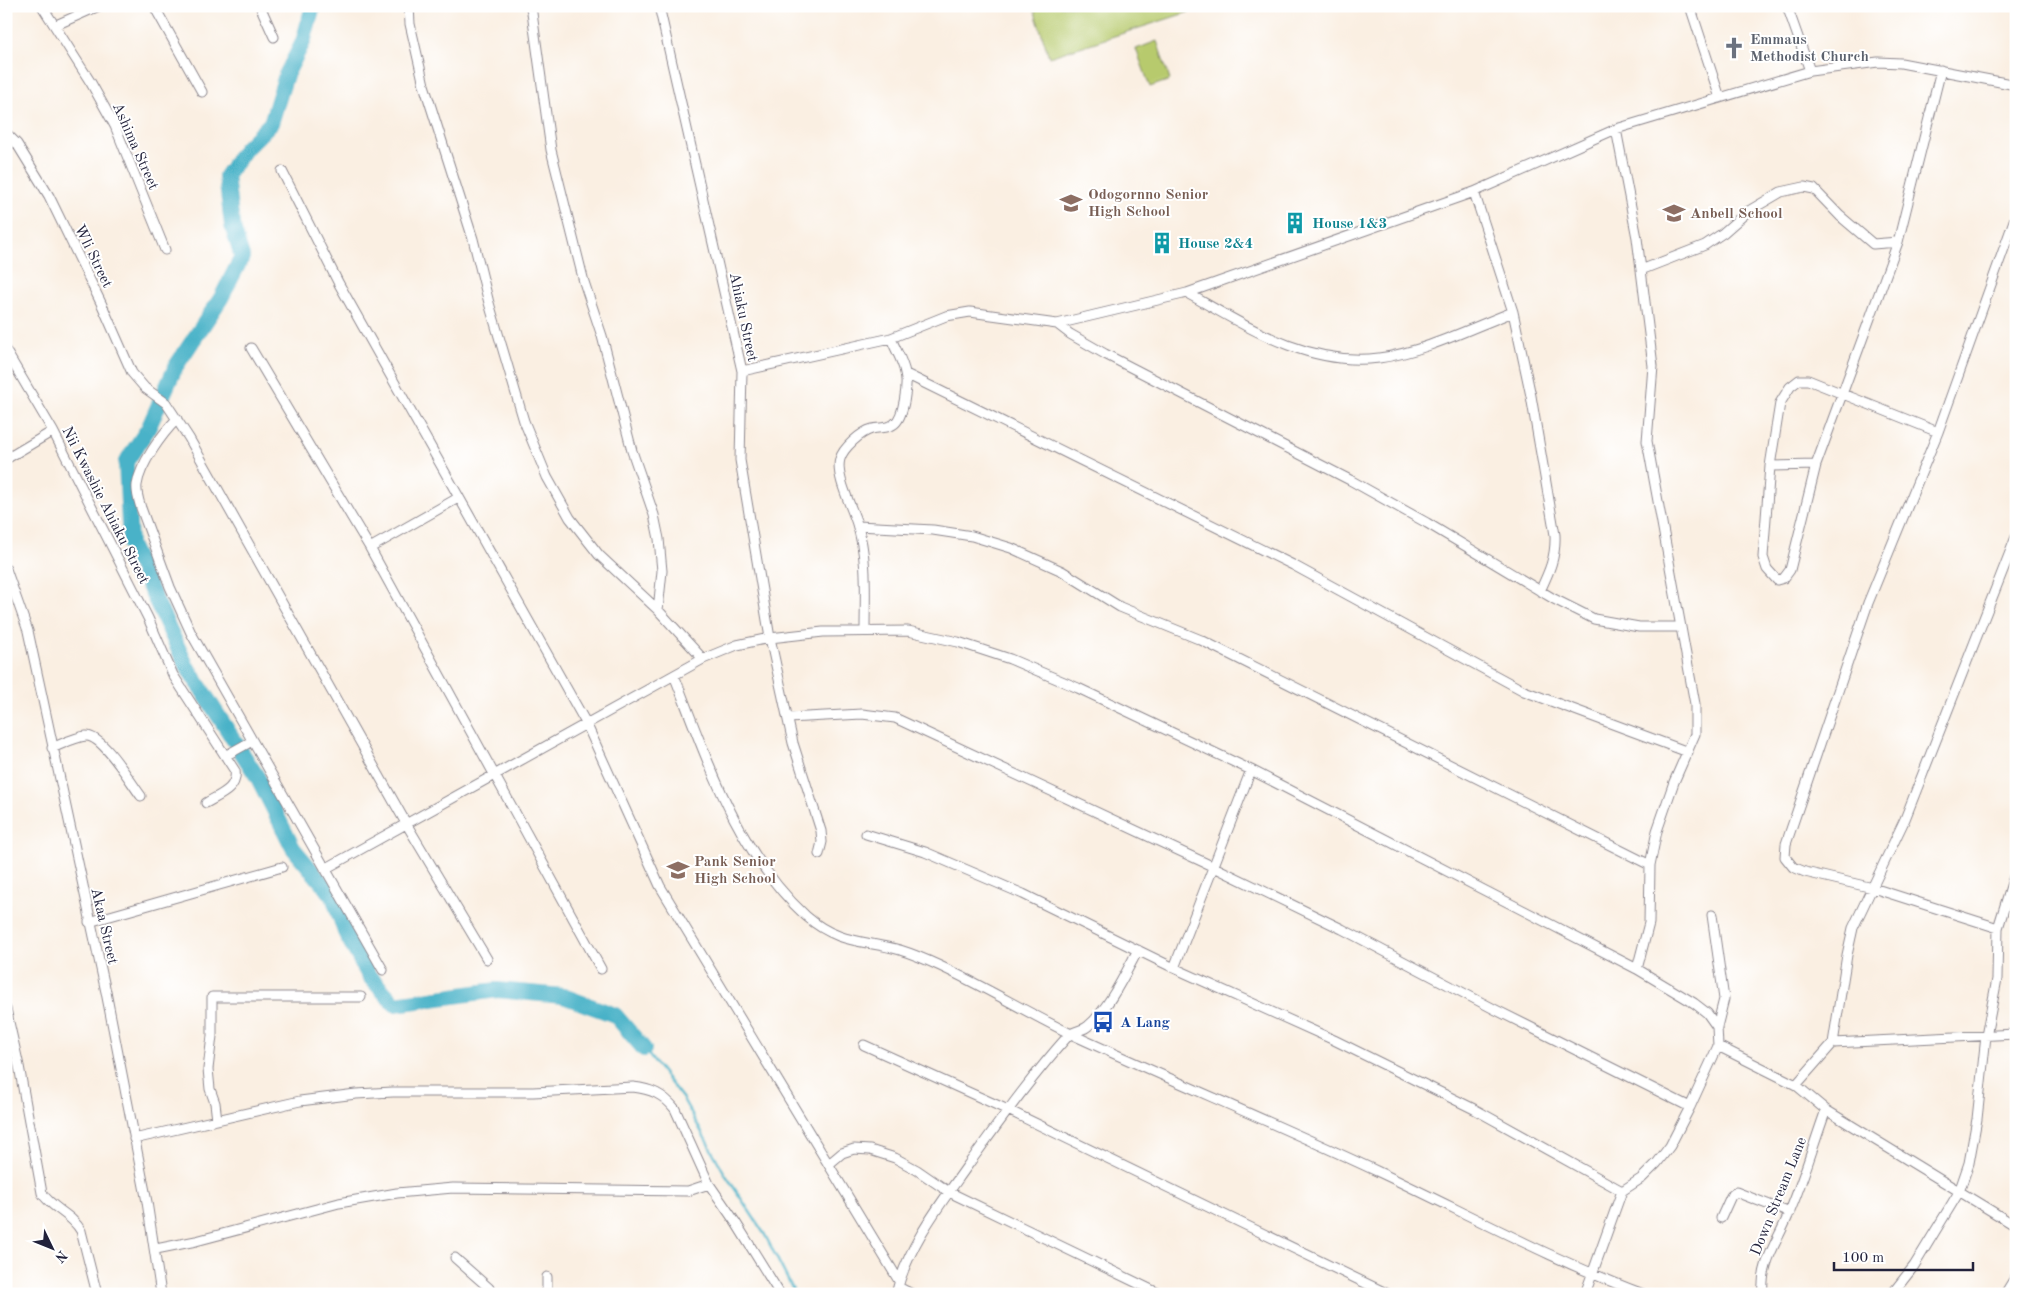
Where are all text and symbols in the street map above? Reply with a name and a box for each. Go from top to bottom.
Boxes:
place label: Emmaus Methodist Church [1750,33,1869,65]
church icon: Emmaus Methodist Church [1721,35,1747,61]
street label: Ashima Street [109,101,160,192]
place label: Odogornno Senior High School [1088,188,1209,220]
school or university icon: Odogornno Senior High School [1058,190,1084,216]
school or university icon: Anbell School [1661,200,1687,226]
place label: Anbell School [1690,207,1783,222]
building icon: House 1&3 [1282,210,1308,236]
place label: House 1&3 [1312,217,1387,232]
street label: Wli Street [71,223,114,291]
building icon: House 2&4 [1149,230,1175,256]
place label: House 2&4 [1178,237,1253,252]
street label: Ahiaku Street [726,271,759,363]
street label: Nii Kwashie Ahiaku Street [58,425,151,587]
place label: Pank Senior High School [694,855,777,887]
school or university icon: Pank Senior High School [665,857,691,883]
street label: Akaa Street [87,887,120,966]
bus stop icon: A Lang [1090,1009,1116,1035]
place label: A Lang [1120,1016,1171,1031]
street label: Down Stream Lane [1749,1135,1810,1258]
north arrow [28,1222,78,1272]
scale bar [1834,1240,1973,1272]
text: N [52,1247,70,1265]
text: 100 m [1842,1251,1884,1266]

